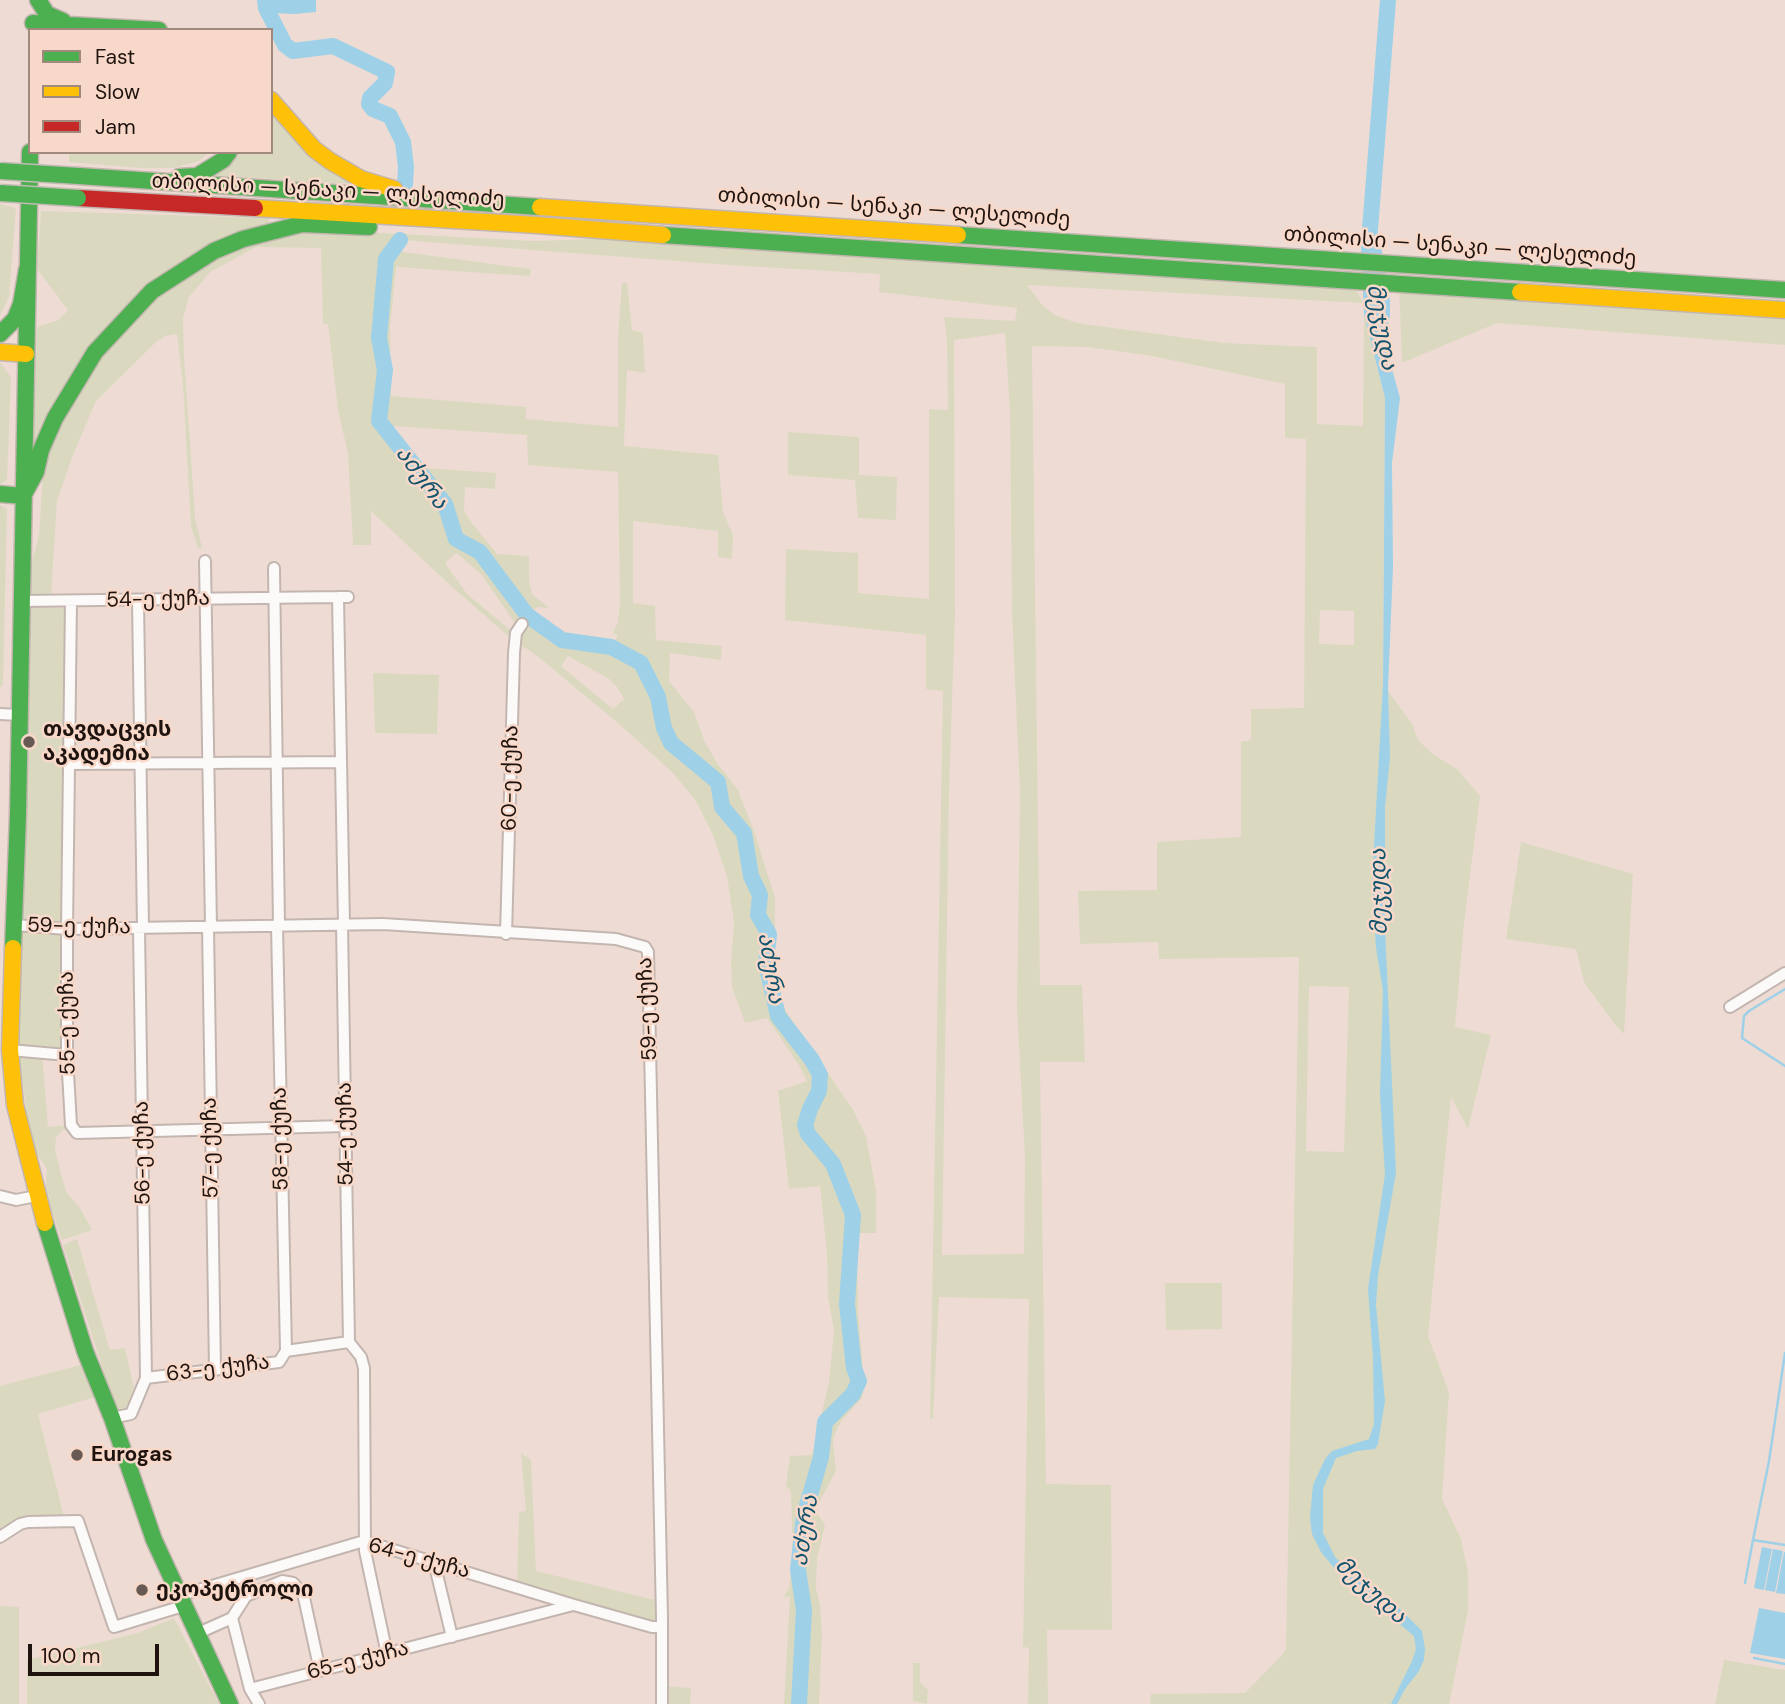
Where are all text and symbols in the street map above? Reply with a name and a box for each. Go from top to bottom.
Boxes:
legend [28,28,273,154]
text: Fast [95,43,135,71]
text: Slow [95,78,140,106]
text: Jam [95,113,136,141]
street label: თბილისი — სენაკი — ლესელიძე [151,169,505,213]
street label: თბილისი — სენაკი — ლესელიძე [717,183,1071,233]
street label: თბილისი — სენაკი — ლესელიძე [1283,222,1637,272]
water label: მეჯუდა [1360,282,1402,372]
water label: აძურა [389,441,453,515]
street label: 54-ე ქუჩა [106,586,210,614]
place label: თავდაცვის აკადემია [43,717,171,767]
street label: 60-ე ქუჩა [497,725,525,831]
marker: თავდაცვის აკადემია [21,734,37,750]
water label: მეჯუდა [1365,848,1395,936]
street label: 59-ე ქუჩა [27,913,131,941]
water label: აძურა [751,931,789,1005]
street label: 59-ე ქუჩა [633,957,663,1061]
street label: 55-ე ქუჩა [54,971,82,1075]
street label: 54-ე ქუჩა [332,1082,360,1186]
street label: 58-ე ქუჩა [267,1087,295,1191]
street label: 57-ე ქუჩა [198,1097,224,1199]
street label: 56-ე ქუჩა [129,1101,157,1205]
street label: 63-ე ქუჩა [165,1350,271,1388]
place label: Eurogas [91,1442,173,1468]
marker: Eurogas [69,1447,85,1463]
water label: აძურა [787,1494,825,1568]
street label: 64-ე ქუჩა [365,1533,473,1585]
water label: მეჯუდა [1329,1552,1411,1630]
place label: ეკოპეტროლი [156,1577,313,1603]
marker: ეკოპეტროლი [134,1582,150,1598]
scale bar [32,1630,163,1674]
street label: 65-ე ქუჩა [305,1636,411,1686]
text: 100 m [41,1642,101,1670]

